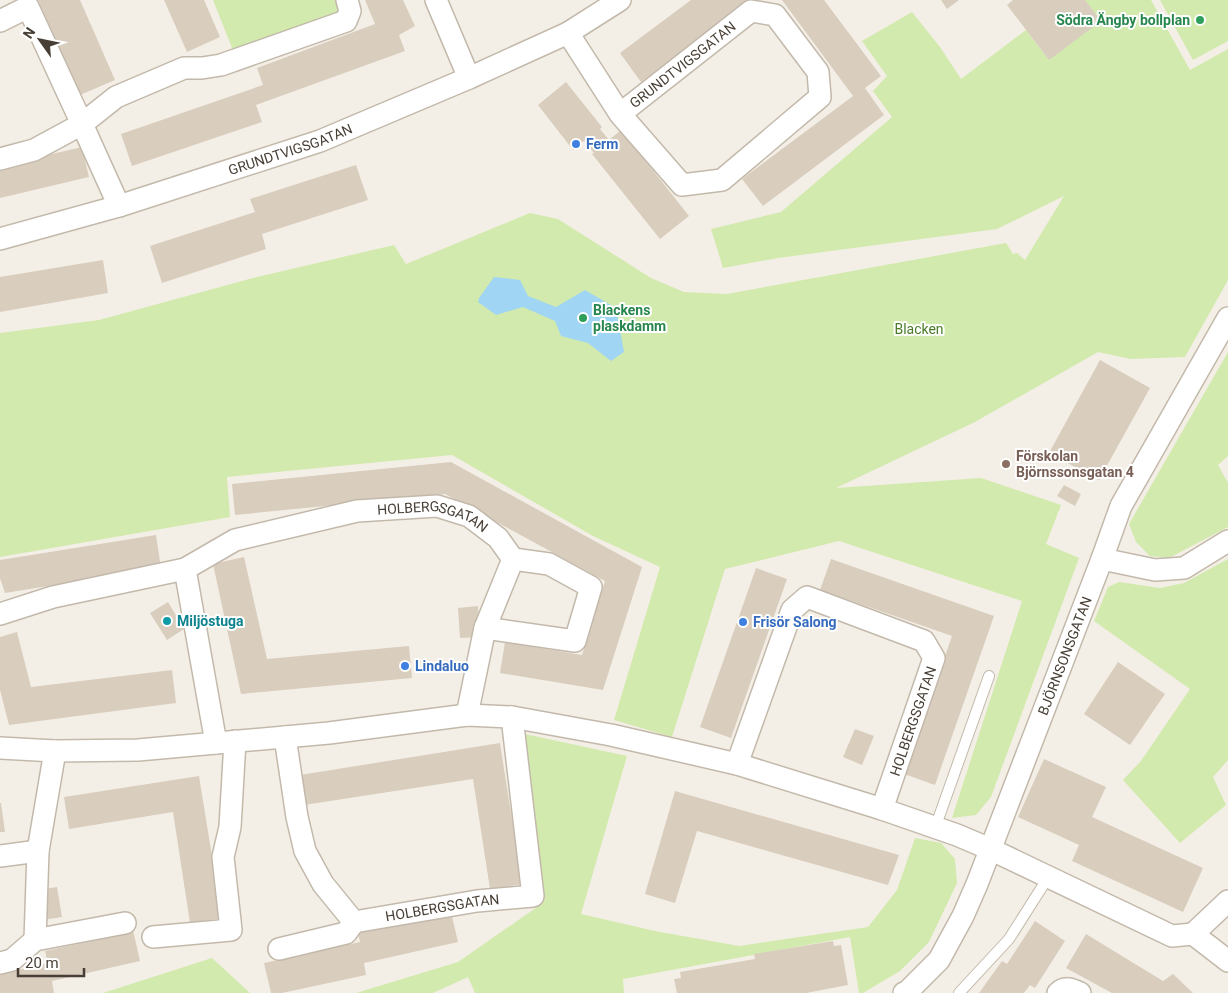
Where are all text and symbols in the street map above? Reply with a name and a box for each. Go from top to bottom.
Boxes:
place label: Södra Ängby bollplan [1056,12,1190,28]
marker: Södra Ängby bollplan [1194,14,1206,26]
north arrow [15,15,65,65]
street label: GRUNDTVIGSGATAN [627,18,739,111]
text: N [20,24,39,41]
street label: GRUNDTVIGSGATAN [226,120,355,178]
place label: Ferm [586,136,618,152]
marker: Ferm [570,138,582,150]
place label: Blackens plaskdamm [593,302,666,334]
marker: Blackens plaskdamm [577,312,589,324]
park label: Blacken [894,321,944,337]
place label: Förskolan Björnssonsgatan 4 [1016,448,1134,480]
marker: Förskolan Björnssonsgatan 4 [1000,458,1012,470]
street label: HOLBERGSGATAN [377,498,491,535]
street label: BJÖRNSONSGATAN [1035,594,1095,717]
place label: Miljöstuga [177,613,244,629]
place label: Frisör Salong [753,614,837,630]
marker: Miljöstuga [161,615,173,627]
marker: Frisör Salong [737,616,749,628]
place label: Lindaluo [415,658,469,674]
marker: Lindaluo [399,660,411,672]
street label: HOLBERGSGATAN [887,664,939,778]
street label: HOLBERGSGATAN [384,891,500,925]
scale bar [18,946,84,978]
text: 20 m [25,954,59,972]

